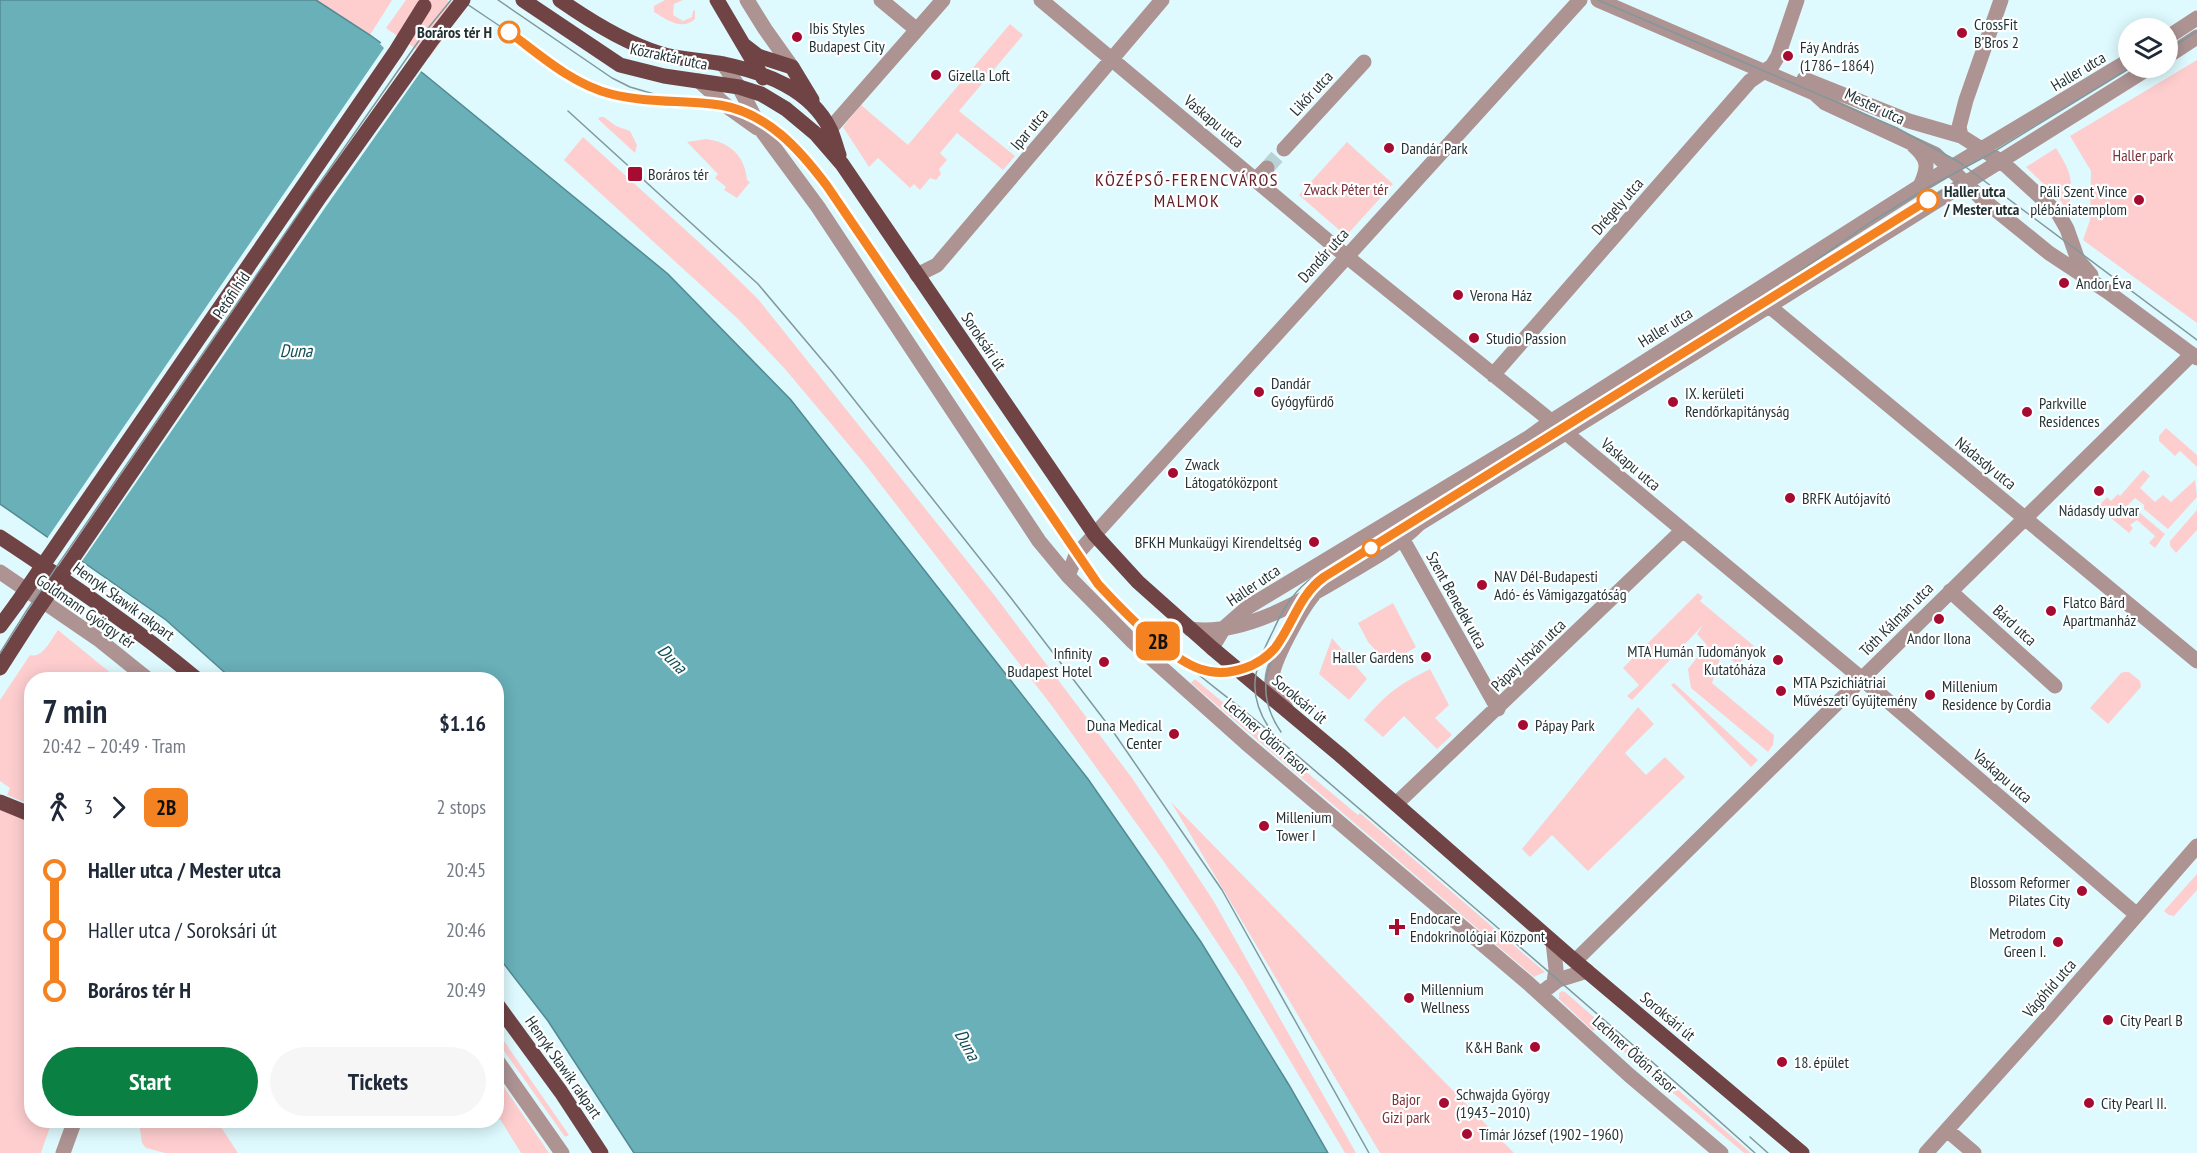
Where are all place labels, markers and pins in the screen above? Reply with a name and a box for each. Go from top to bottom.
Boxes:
place label: CrossFit B’Bros 2 [1974,14,2019,52]
place label: Ibis Styles Budapest City [809,18,885,56]
marker: Boráros tér H [498,21,520,43]
place label: Boráros tér H [417,22,492,42]
marker: CrossFit B’Bros 2 [1955,26,1969,40]
marker: Ibis Styles Budapest City [790,30,804,44]
place label: Fáy András (1786–1864) [1800,37,1874,75]
marker: Fáy András (1786–1864) [1781,49,1795,63]
place label: Gizella Loft [948,65,1010,85]
marker: Gizella Loft [929,68,943,82]
place label: Dandár Park [1401,138,1468,158]
marker: Dandár Park [1382,141,1396,155]
place label: Boráros tér [648,164,709,184]
marker: Boráros tér [626,165,644,183]
place label: Haller utca / Mester utca [1943,181,2020,219]
place label: Páli Szent Vince plébániatemplom [2030,181,2127,219]
marker: Haller utca / Mester utca [1917,189,1939,211]
marker: Páli Szent Vince plébániatemplom [2132,193,2146,207]
place label: Andor Éva [2076,273,2132,293]
marker: Andor Éva [2057,276,2071,290]
place label: Verona Ház [1469,285,1532,305]
marker: Verona Ház [1451,288,1465,302]
place label: Studio Passion [1486,328,1566,348]
marker: Studio Passion [1467,331,1481,345]
place label: Dandár Gyógyfürdő [1271,373,1334,411]
place label: IX. kerületi Rendőrkapitányság [1685,383,1790,421]
marker: Dandár Gyógyfürdő [1252,385,1266,399]
place label: Parkville Residences [2039,393,2100,431]
marker: IX. kerületi Rendőrkapitányság [1666,395,1680,409]
marker: Parkville Residences [2020,405,2034,419]
place label: Zwack Látogatóközpont [1185,454,1278,492]
marker: Zwack Látogatóközpont [1166,466,1180,480]
marker: Nádasdy udvar [2092,484,2106,498]
place label: BRFK Autójavító [1802,488,1891,508]
marker: BRFK Autójavító [1783,491,1797,505]
place label: Nádasdy udvar [2059,500,2140,520]
place label: BFKH Munkaügyi Kirendeltség [1135,532,1302,552]
marker: BFKH Munkaügyi Kirendeltség [1307,535,1321,549]
unlabelled marker [1362,539,1380,557]
place label: NAV Dél-Budapesti Adó- és Vámigazgatóság [1494,566,1627,604]
marker: NAV Dél-Budapesti Adó- és Vámigazgatóság [1475,578,1489,592]
place label: Flatco Bárd Apartmanház [2063,592,2136,630]
marker: Flatco Bárd Apartmanház [2044,604,2058,618]
marker: Andor Ilona [1932,612,1946,626]
place label: Andor Ilona [1907,628,1971,648]
place label: MTA Humán Tudományok Kutatóháza [1627,641,1767,679]
place label: Infinity Budapest Hotel [1007,643,1092,681]
place label: Haller Gardens [1333,647,1414,667]
marker: Haller Gardens [1419,650,1433,664]
marker: MTA Humán Tudományok Kutatóháza [1771,653,1785,667]
marker: Infinity Budapest Hotel [1097,655,1111,669]
place label: MTA Pszichiátriai Művészeti Gyűjtemény [1793,672,1917,710]
place label: Millenium Residence by Cordia [1942,676,2051,714]
marker: MTA Pszichiátriai Művészeti Gyűjtemény [1774,684,1788,698]
marker: Millenium Residence by Cordia [1923,688,1937,702]
place label: Duna Medical Center [1087,715,1163,753]
place label: Pápay Park [1535,715,1595,735]
marker: Pápay Park [1516,718,1530,732]
marker: Duna Medical Center [1167,727,1181,741]
place label: Millenium Tower I [1276,807,1332,845]
marker: Millenium Tower I [1257,819,1271,833]
place label: Blossom Reformer Pilates City [1970,872,2071,910]
marker: Blossom Reformer Pilates City [2075,884,2089,898]
place label: Endocare Endokrinológiai Központ [1410,908,1546,946]
marker: Endocare Endokrinológiai Központ [1388,918,1406,936]
place label: Metrodom Green I. [1989,923,2046,961]
marker: Metrodom Green I. [2051,935,2065,949]
place label: Millennium Wellness [1421,979,1484,1017]
marker: Millennium Wellness [1402,991,1416,1005]
place label: City Pearl B [2120,1010,2183,1030]
marker: City Pearl B [2101,1013,2115,1027]
place label: K&H Bank [1465,1037,1524,1057]
marker: K&H Bank [1528,1040,1542,1054]
place label: 18. épület [1794,1052,1849,1072]
marker: 18. épület [1775,1055,1789,1069]
place label: Schwajda György (1943–2010) [1456,1084,1550,1122]
place label: City Pearl II. [2101,1093,2167,1113]
marker: Schwajda György (1943–2010) [1437,1096,1451,1110]
marker: City Pearl II. [2082,1096,2096,1110]
place label: Tímár József (1902–1960) [1479,1124,1623,1144]
marker: Tímár József (1902–1960) [1460,1127,1474,1141]

